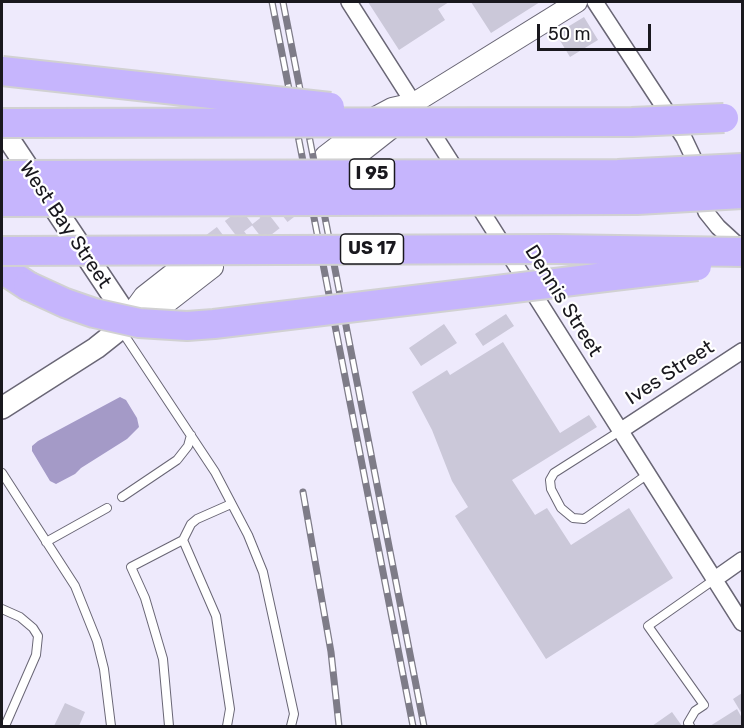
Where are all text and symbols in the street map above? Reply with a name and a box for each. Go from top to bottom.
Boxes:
scale bar [540,12,654,50]
text: 50 m [548,23,591,45]
street label: West Bay Street [14,157,116,293]
road number: I 95 [350,159,394,189]
road number: US 17 [340,234,404,264]
street label: Dennis Street [519,241,607,361]
street label: Ives Street [621,336,719,410]

